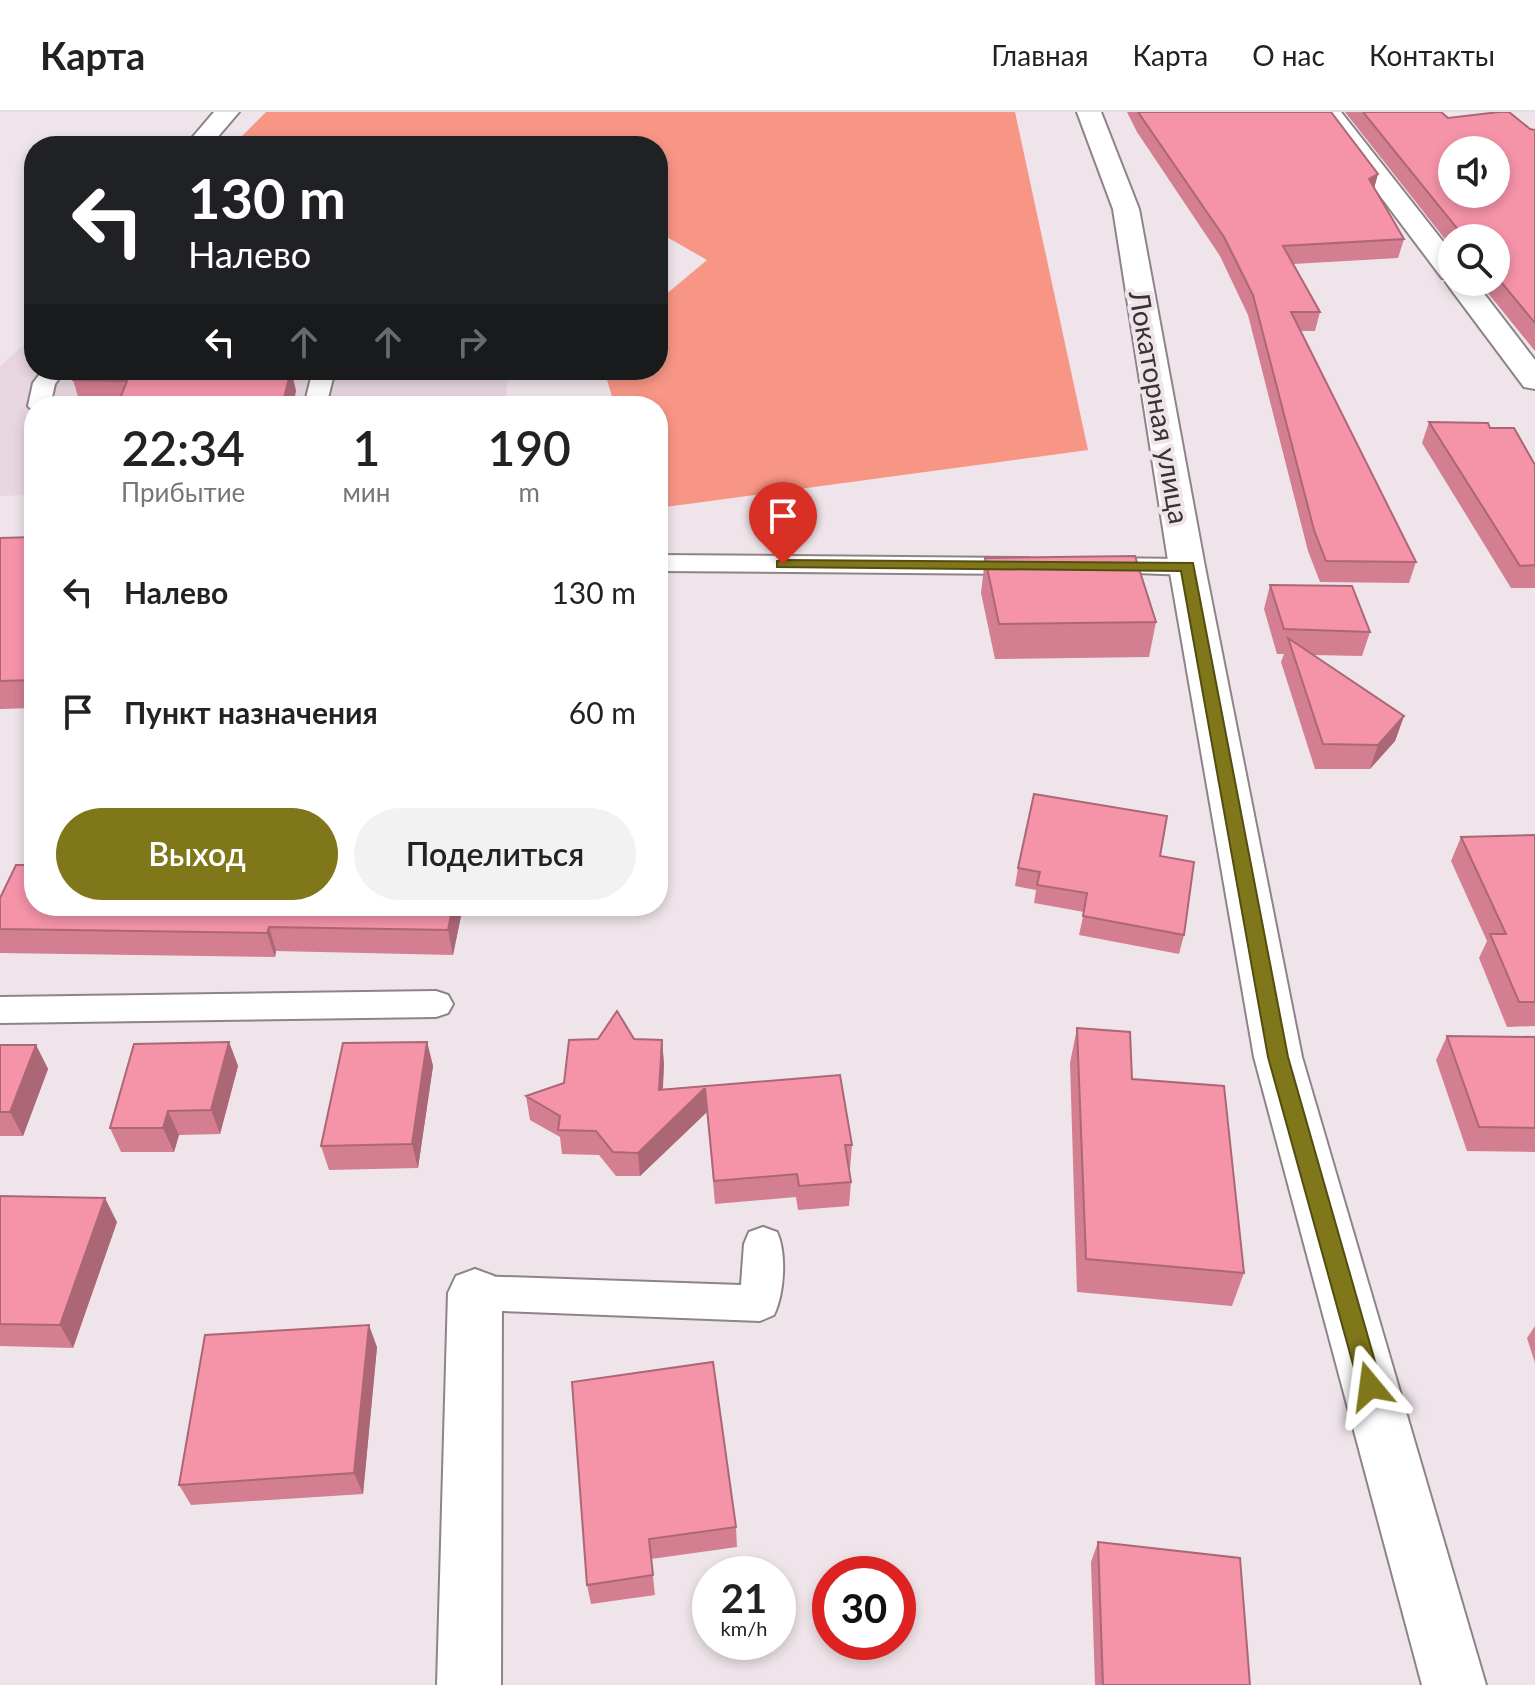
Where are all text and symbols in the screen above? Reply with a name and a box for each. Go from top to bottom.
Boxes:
text: Карта [40,32,145,78]
text: Главная [991,38,1089,72]
text: Карта [1133,38,1208,72]
text: О нас [1252,38,1325,72]
text: Контакты [1369,38,1495,72]
map controls [1438,136,1510,296]
button: sound [1438,136,1510,208]
text: 130 m [188,164,346,231]
icon: left [56,168,160,272]
button: search [1438,224,1510,296]
text: Налево [188,232,311,276]
street label: Локаторная улица [1123,287,1197,526]
icon: left [198,320,242,364]
icon: ahead [282,320,326,364]
icon: ahead [366,320,410,364]
icon: right [450,320,494,364]
text: 22:34 [121,419,245,476]
text: 1 [352,419,380,476]
text: 190 [487,419,571,476]
text: Прибытие [121,476,245,508]
text: мин [342,476,390,508]
text: m [518,476,540,508]
pin [749,482,817,564]
icon: arrive [761,494,805,538]
icon: left [56,570,100,614]
text: Налево [124,574,228,610]
text: 130 m [551,574,636,610]
icon: arrive [56,690,100,734]
text: Пункт назначения [124,694,378,730]
text: 60 m [569,694,636,730]
button: Выход [56,808,338,900]
button: Поделиться [354,808,636,900]
position arrow [1328,1344,1412,1428]
speed limit sign: 30 [812,1556,916,1660]
text: 21 [721,1574,767,1622]
text: km/h [721,1616,767,1640]

